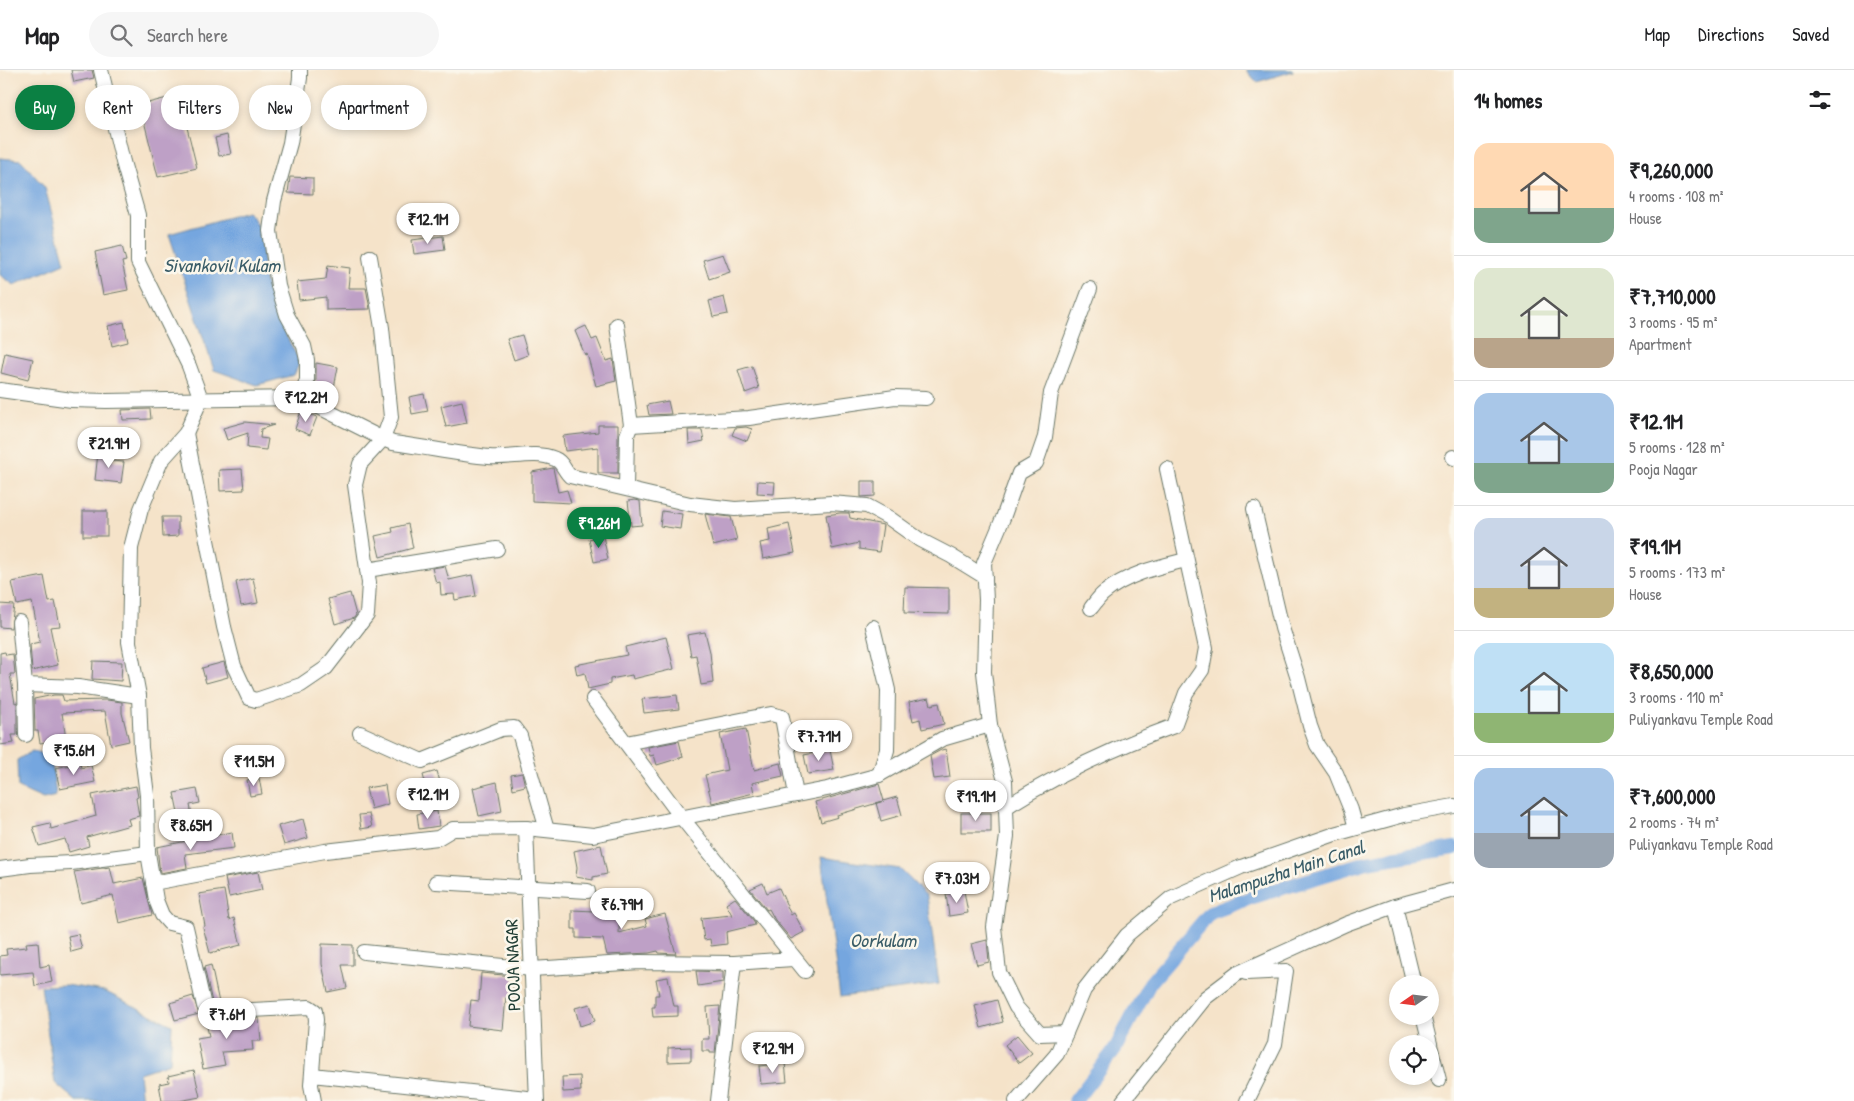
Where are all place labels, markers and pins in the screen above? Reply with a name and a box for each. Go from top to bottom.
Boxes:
pin: ₹12.1M [387,202,469,245]
pin: ₹12.2M [265,380,347,423]
pin: ₹21.9M [68,426,150,469]
pin: ₹9.26M [558,506,640,549]
pin: ₹7.71M [778,720,860,762]
pin: ₹15.6M [33,734,115,776]
pin: ₹11.5M [213,744,295,787]
pin: ₹12.1M [387,778,469,820]
pin: ₹19.1M [935,780,1017,822]
pin: ₹8.65M [150,808,232,851]
pin: ₹7.03M [916,862,998,904]
pin: ₹6.79M [581,888,663,930]
pin: ₹7.6M [192,998,262,1040]
pin: ₹12.9M [732,1032,814,1074]

